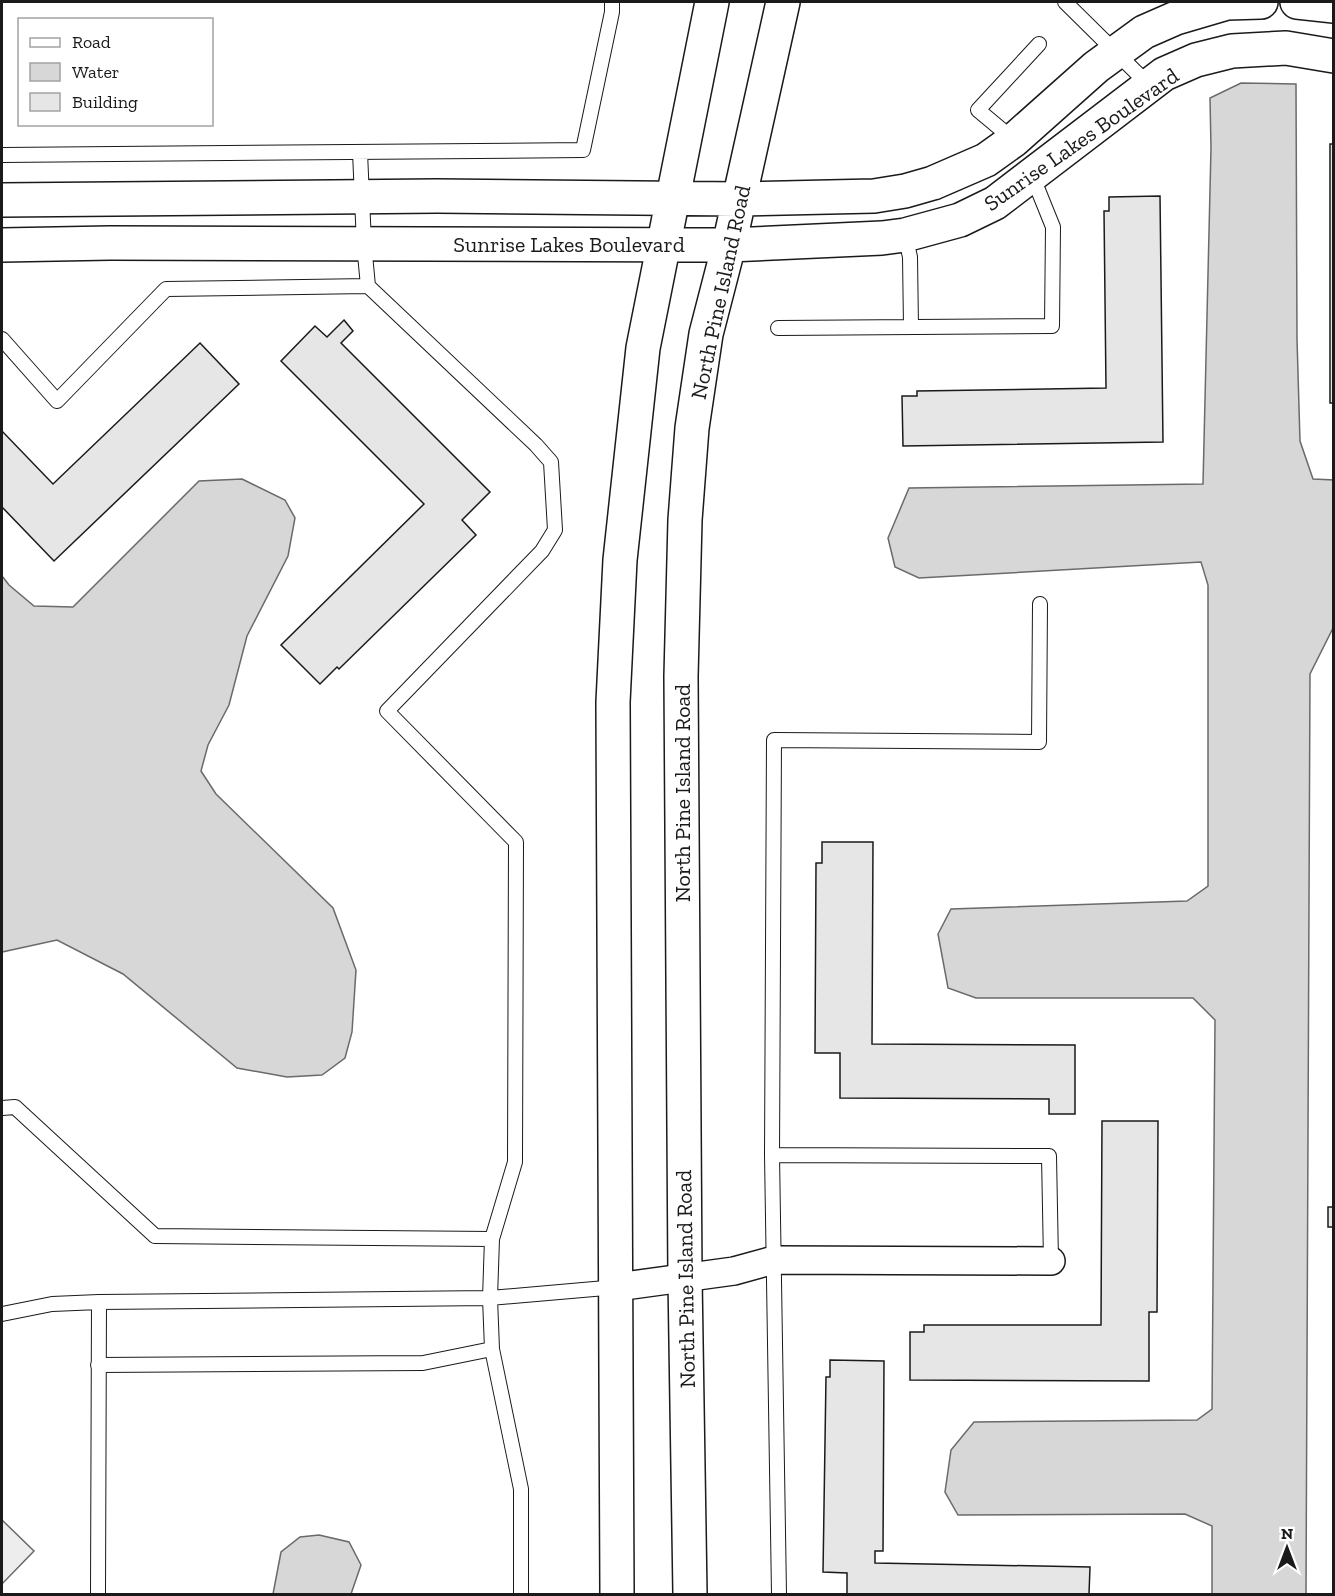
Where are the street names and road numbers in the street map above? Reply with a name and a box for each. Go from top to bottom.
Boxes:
street label: Sunrise Lakes Boulevard [979,62,1184,217]
street label: North Pine Island Road [685,183,756,402]
street label: Sunrise Lakes Boulevard [453,231,685,258]
street label: North Pine Island Road [669,684,696,902]
street label: North Pine Island Road [670,1170,701,1388]

